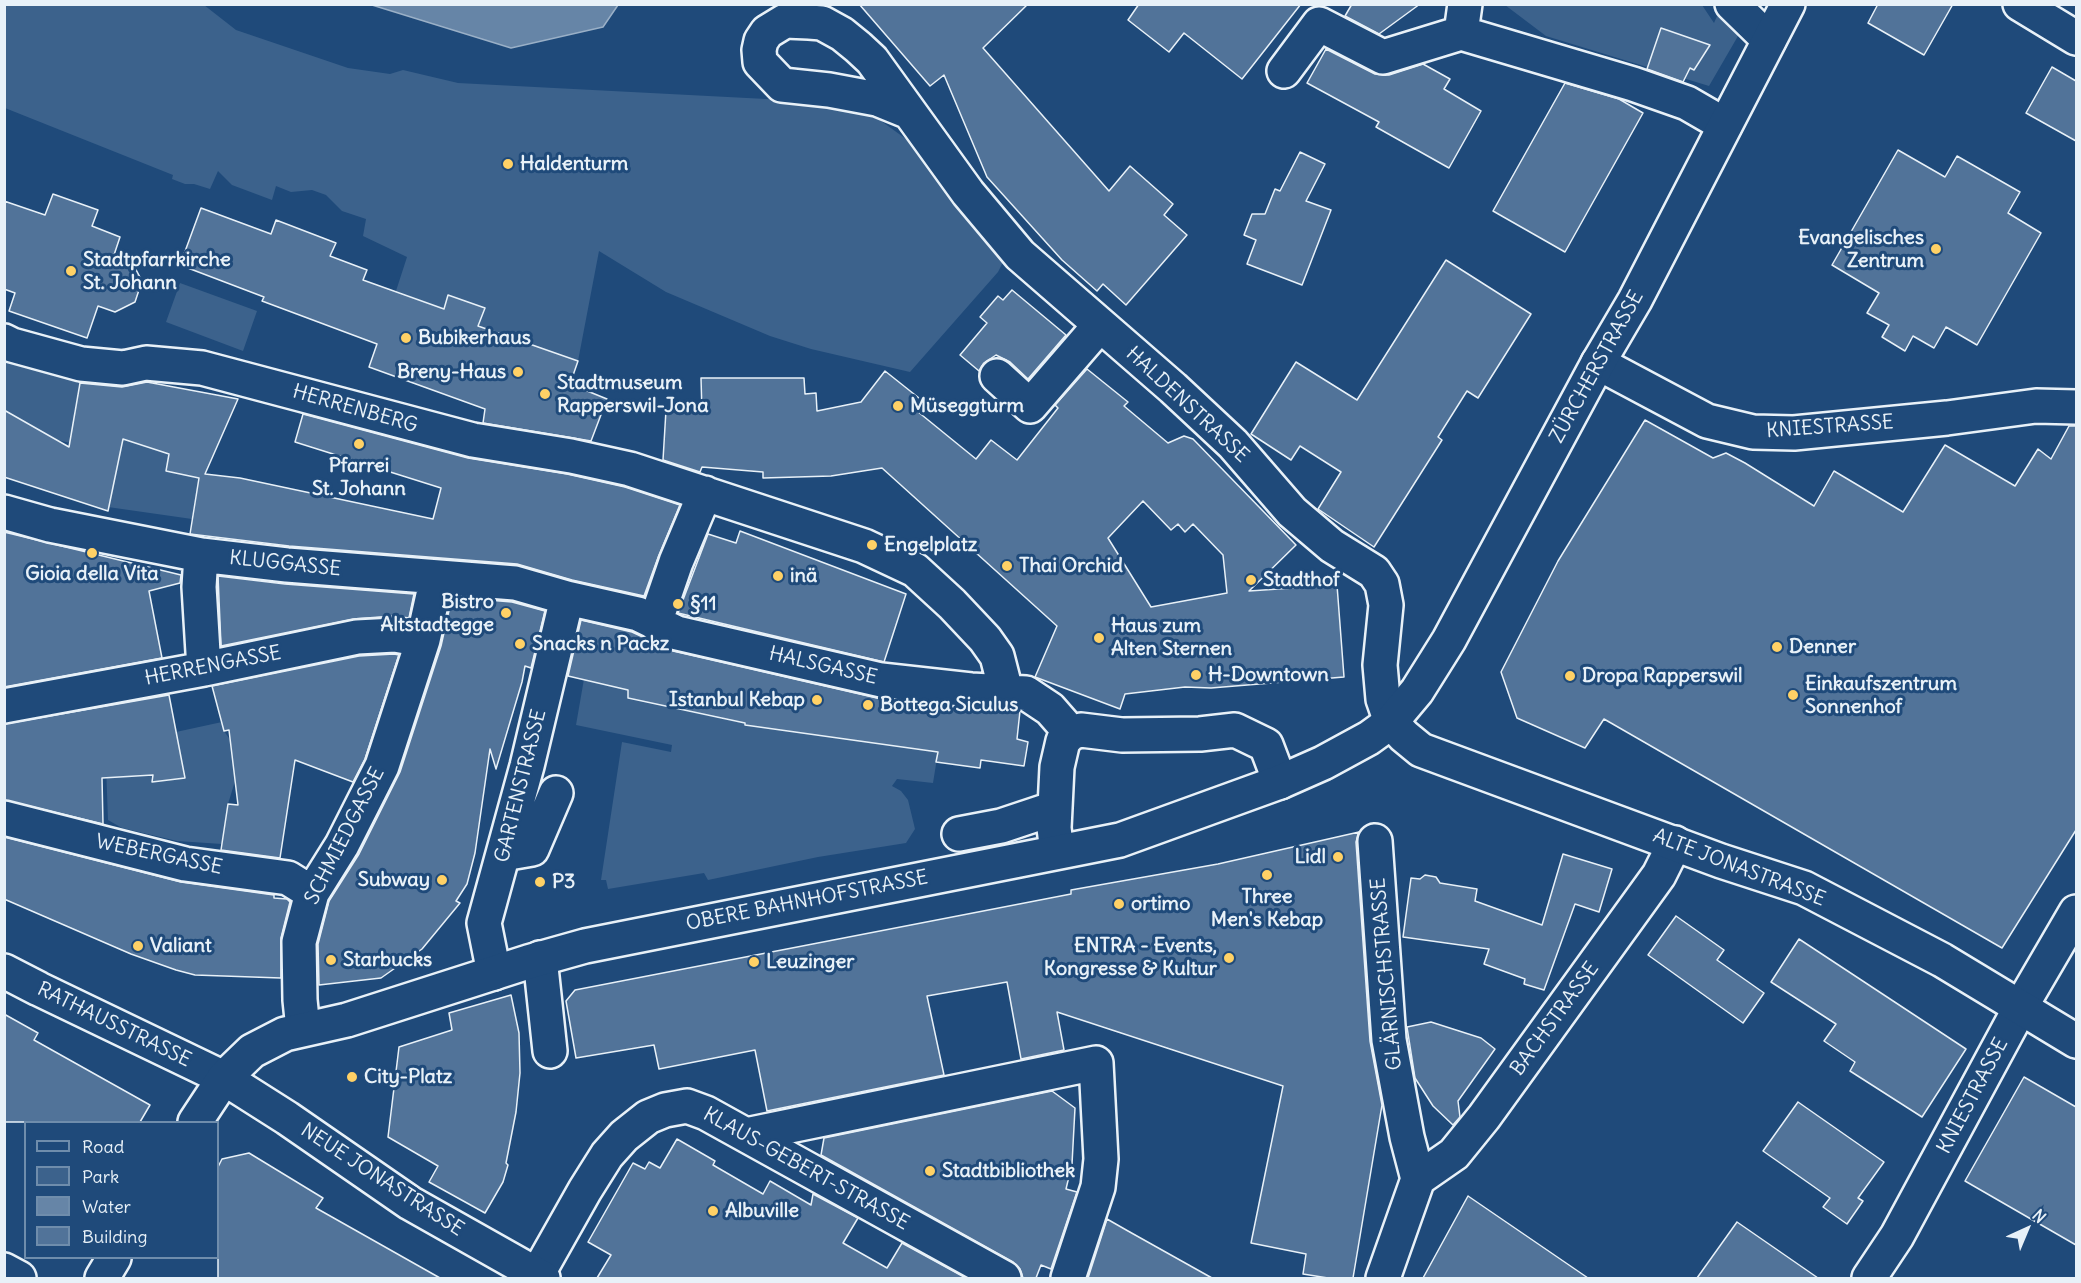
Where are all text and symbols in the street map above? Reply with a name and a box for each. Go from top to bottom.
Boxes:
place label: Haldenturm [520,152,628,176]
marker: Haldenturm [501,157,515,171]
place label: Evangelisches Zentrum [1798,226,1924,273]
marker: Evangelisches Zentrum [1929,242,1943,256]
place label: Stadtpfarrkirche St. Johann [83,248,231,295]
marker: Stadtpfarrkirche St. Johann [64,264,78,278]
street label: ZÜRCHERSTRASSE [1545,287,1649,447]
place label: Bubikerhaus [418,326,531,350]
marker: Bubikerhaus [399,331,413,345]
street label: HALDENSTRASSE [1121,342,1253,468]
place label: Breny-Haus [397,360,506,384]
marker: Breny-Haus [511,365,525,379]
place label: Stadtmuseum Rapperswil-Jona [557,371,709,418]
street label: HERRENBERG [290,380,420,438]
marker: Stadtmuseum Rapperswil-Jona [538,387,552,401]
place label: Müseggturm [910,394,1024,418]
marker: Müseggturm [891,399,905,413]
street label: KNIESTRASSE [1765,411,1895,443]
marker: Pfarrei St. Johann [352,437,366,451]
place label: Pfarrei St. Johann [312,454,406,501]
place label: Engelplatz [884,533,977,557]
marker: Engelplatz [865,538,879,552]
marker: Gioia della Vita [85,546,99,560]
street label: KLUGGASSE [228,546,342,582]
place label: Thai Orchid [1019,554,1123,578]
marker: Thai Orchid [1000,559,1014,573]
place label: Gioia della Vita [25,562,159,586]
place label: inä [790,564,817,588]
place label: Stadthof [1263,568,1340,592]
marker: inä [771,569,785,583]
marker: Stadthof [1244,573,1258,587]
place label: Bistro Altstadtegge [381,590,494,637]
place label: §11 [690,592,717,616]
marker: §11 [671,597,685,611]
marker: Bistro Altstadtegge [499,606,513,620]
place label: Haus zum Alten Sternen [1111,614,1232,661]
marker: Haus zum Alten Sternen [1092,631,1106,645]
place label: Snacks n Packz [532,632,669,656]
place label: Denner [1789,635,1856,659]
marker: Snacks n Packz [513,637,527,651]
marker: Denner [1770,640,1784,654]
street label: HERRENGASSE [143,641,283,691]
street label: HALSGASSE [766,642,880,690]
place label: H-Downtown [1208,663,1329,687]
place label: Dropa Rapperswil [1582,664,1743,688]
marker: H-Downtown [1189,668,1203,682]
marker: Dropa Rapperswil [1563,669,1577,683]
place label: Einkaufszentrum Sonnenhof [1805,672,1957,719]
place label: Istanbul Kebap [669,688,805,712]
marker: Einkaufszentrum Sonnenhof [1786,688,1800,702]
marker: Istanbul Kebap [810,693,824,707]
place label: Bottega Siculus [880,693,1018,717]
marker: Bottega Siculus [861,698,875,712]
street label: GARTENSTRASSE [490,707,552,865]
street label: SCHMIEDGASSE [300,763,390,909]
street label: ALTE JONASTRASSE [1650,824,1828,912]
street label: WEBERGASSE [94,830,224,880]
place label: Lidl [1294,845,1326,869]
marker: Lidl [1331,850,1345,864]
street label: OBERE BAHNHOFSTRASSE [684,866,930,936]
place label: Subway [358,868,430,892]
marker: Three Men's Kebap [1260,868,1274,882]
place label: P3 [552,870,575,894]
marker: Subway [435,873,449,887]
marker: P3 [533,875,547,889]
street label: GLÄRNISCHSTRASSE [1367,877,1407,1071]
place label: Three Men's Kebap [1211,885,1323,932]
place label: ortimo [1131,892,1190,916]
marker: ortimo [1112,897,1126,911]
place label: Valiant [150,934,212,958]
place label: ENTRA - Events, Kongresse & Kultur [1044,934,1217,981]
marker: Valiant [131,939,145,953]
place label: Starbucks [343,948,432,972]
place label: Leuzinger [766,950,854,974]
marker: ENTRA - Events, Kongresse & Kultur [1222,951,1236,965]
marker: Starbucks [324,953,338,967]
marker: Leuzinger [747,955,761,969]
street label: BACHSTRASSE [1506,958,1604,1080]
street label: RATHAUSSTRASSE [33,977,195,1073]
street label: KNIESTRASSE [1932,1034,2014,1158]
place label: City-Platz [364,1065,452,1089]
marker: City-Platz [345,1070,359,1084]
street label: KLAUS-GEBERT-STRASSE [699,1102,913,1236]
street label: NEUE JONASTRASSE [296,1118,468,1242]
legend [24,1121,219,1259]
text: Road [82,1135,124,1158]
place label: Stadtbibliothek [942,1159,1075,1183]
marker: Stadtbibliothek [923,1164,937,1178]
text: Park [82,1165,119,1188]
text: Water [82,1195,131,1218]
place label: Albuville [725,1199,799,1223]
north arrow [1997,1199,2057,1259]
marker: Albuville [706,1204,720,1218]
text: N [2029,1205,2050,1227]
text: Building [82,1225,147,1248]

